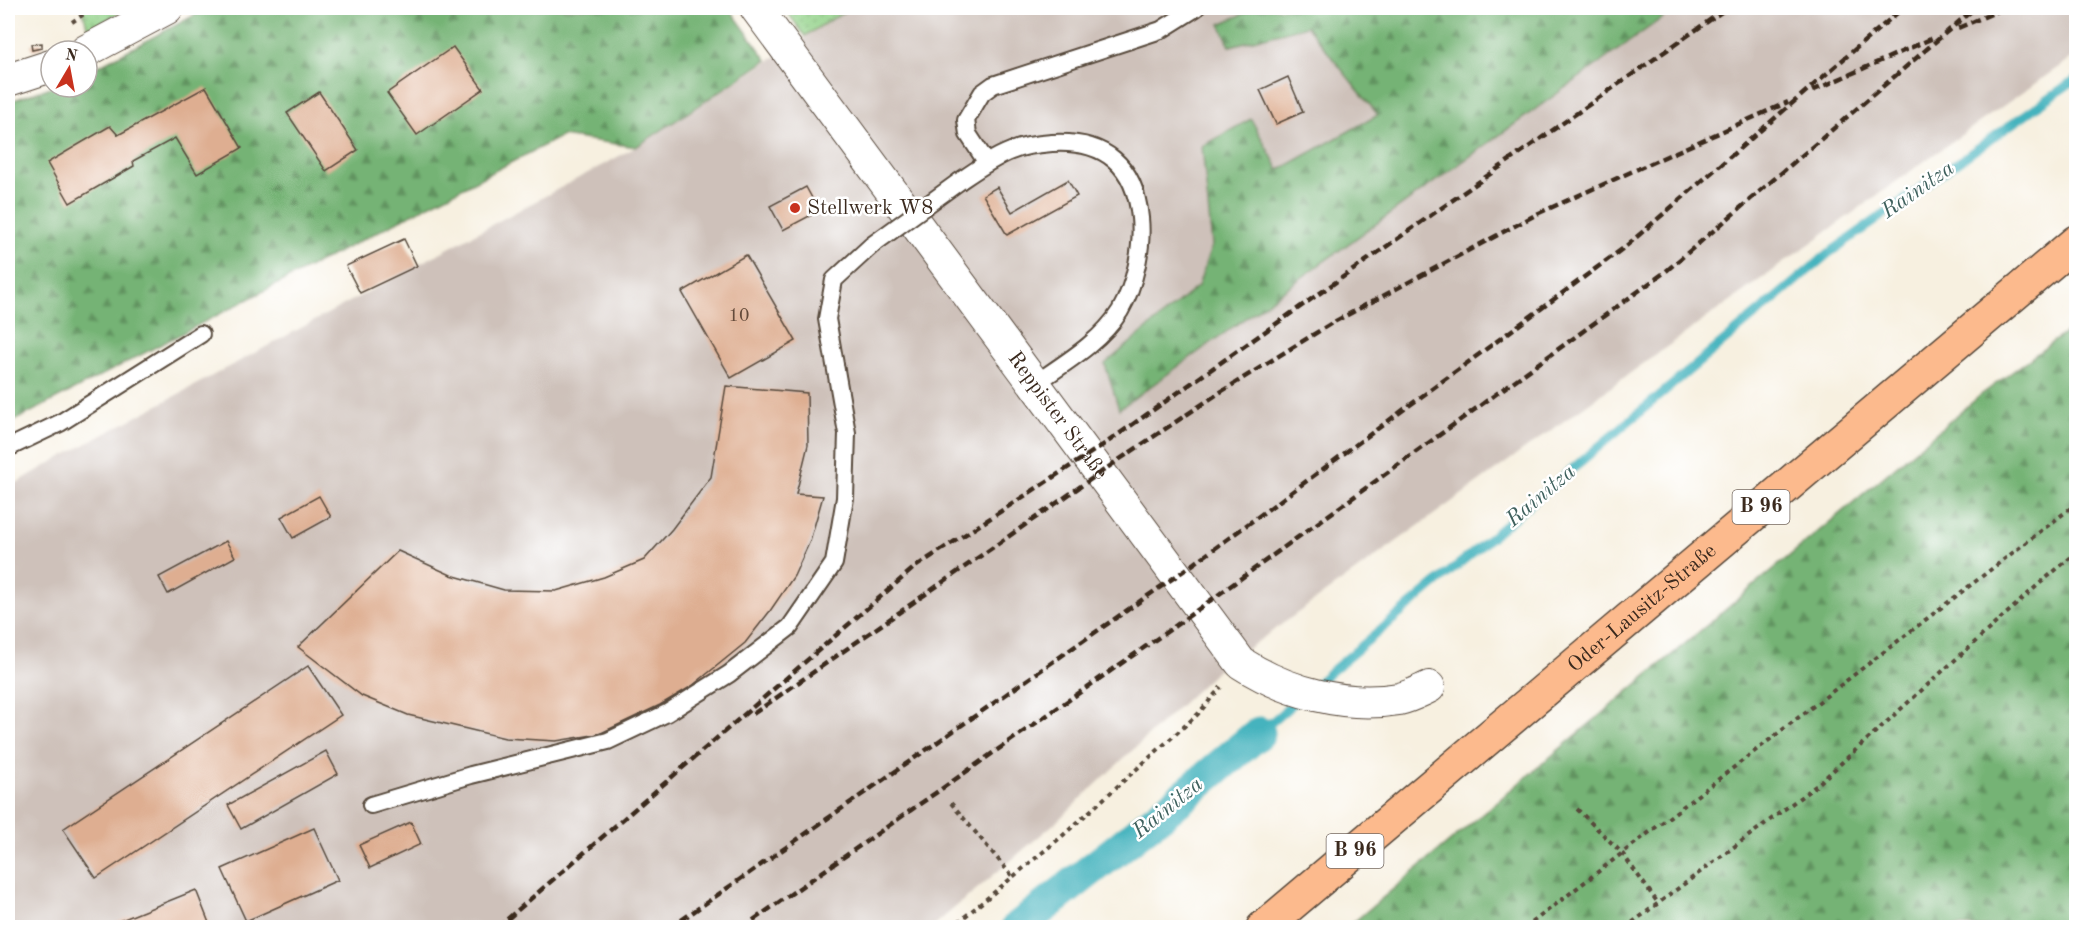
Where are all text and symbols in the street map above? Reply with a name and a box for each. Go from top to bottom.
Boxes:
north arrow [39,39,99,99]
text: N [64,47,79,65]
water label: Rainitza [1877,157,1959,224]
place label: Stellwerk W8 [807,198,933,219]
marker: Stellwerk W8 [788,201,802,215]
house number: 10 [729,307,749,325]
street label: Reppister Straße [1004,348,1112,483]
water label: Rainitza [1501,461,1580,532]
road number: B 96 [1732,490,1790,524]
street label: Oder-Lausitz-Straße [1564,540,1720,676]
water label: Rainitza [1128,773,1207,843]
road number: B 96 [1326,834,1384,868]

